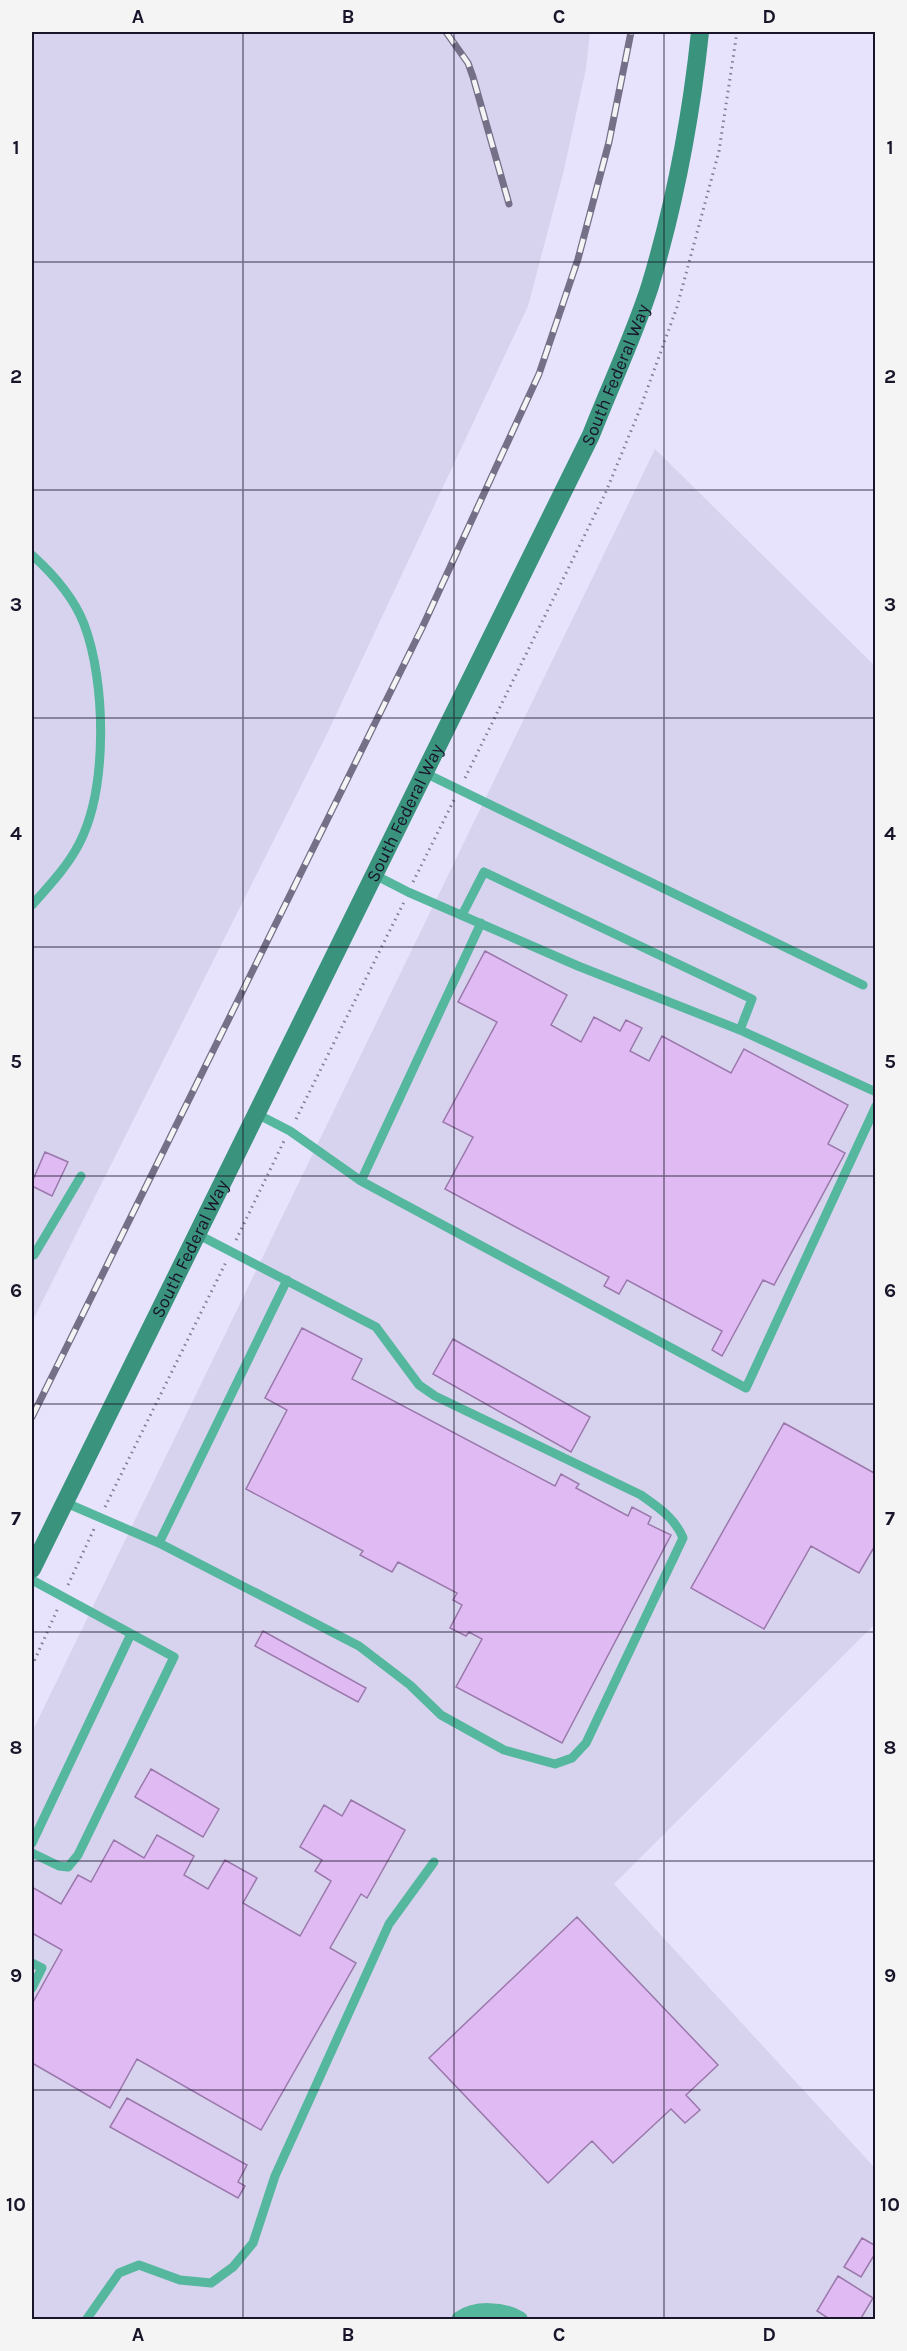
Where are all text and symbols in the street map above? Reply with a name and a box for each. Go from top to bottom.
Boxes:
text: A [132,5,145,28]
text: B [342,5,354,28]
text: C [553,5,565,28]
text: D [762,5,776,28]
text: 1 [12,136,20,159]
text: 1 [886,136,894,159]
street label: South Federal Way [576,300,654,450]
text: 2 [10,365,22,388]
text: 2 [884,365,896,388]
text: 3 [10,593,22,616]
text: 3 [884,593,896,616]
street label: South Federal Way [361,740,448,886]
text: 4 [10,822,22,845]
text: 4 [884,822,896,845]
text: 5 [10,1050,22,1073]
text: 5 [884,1050,896,1073]
street label: South Federal Way [147,1176,233,1322]
text: 6 [10,1279,22,1302]
text: 6 [884,1279,896,1302]
text: 7 [11,1507,21,1530]
text: 7 [885,1507,895,1530]
text: 8 [10,1736,22,1759]
text: 8 [884,1736,896,1759]
text: 9 [10,1964,22,1987]
text: 9 [884,1964,896,1987]
text: 10 [6,2193,26,2216]
text: 10 [880,2193,900,2216]
text: A [132,2323,145,2346]
text: B [342,2323,354,2346]
text: C [553,2323,565,2346]
text: D [762,2323,776,2346]

